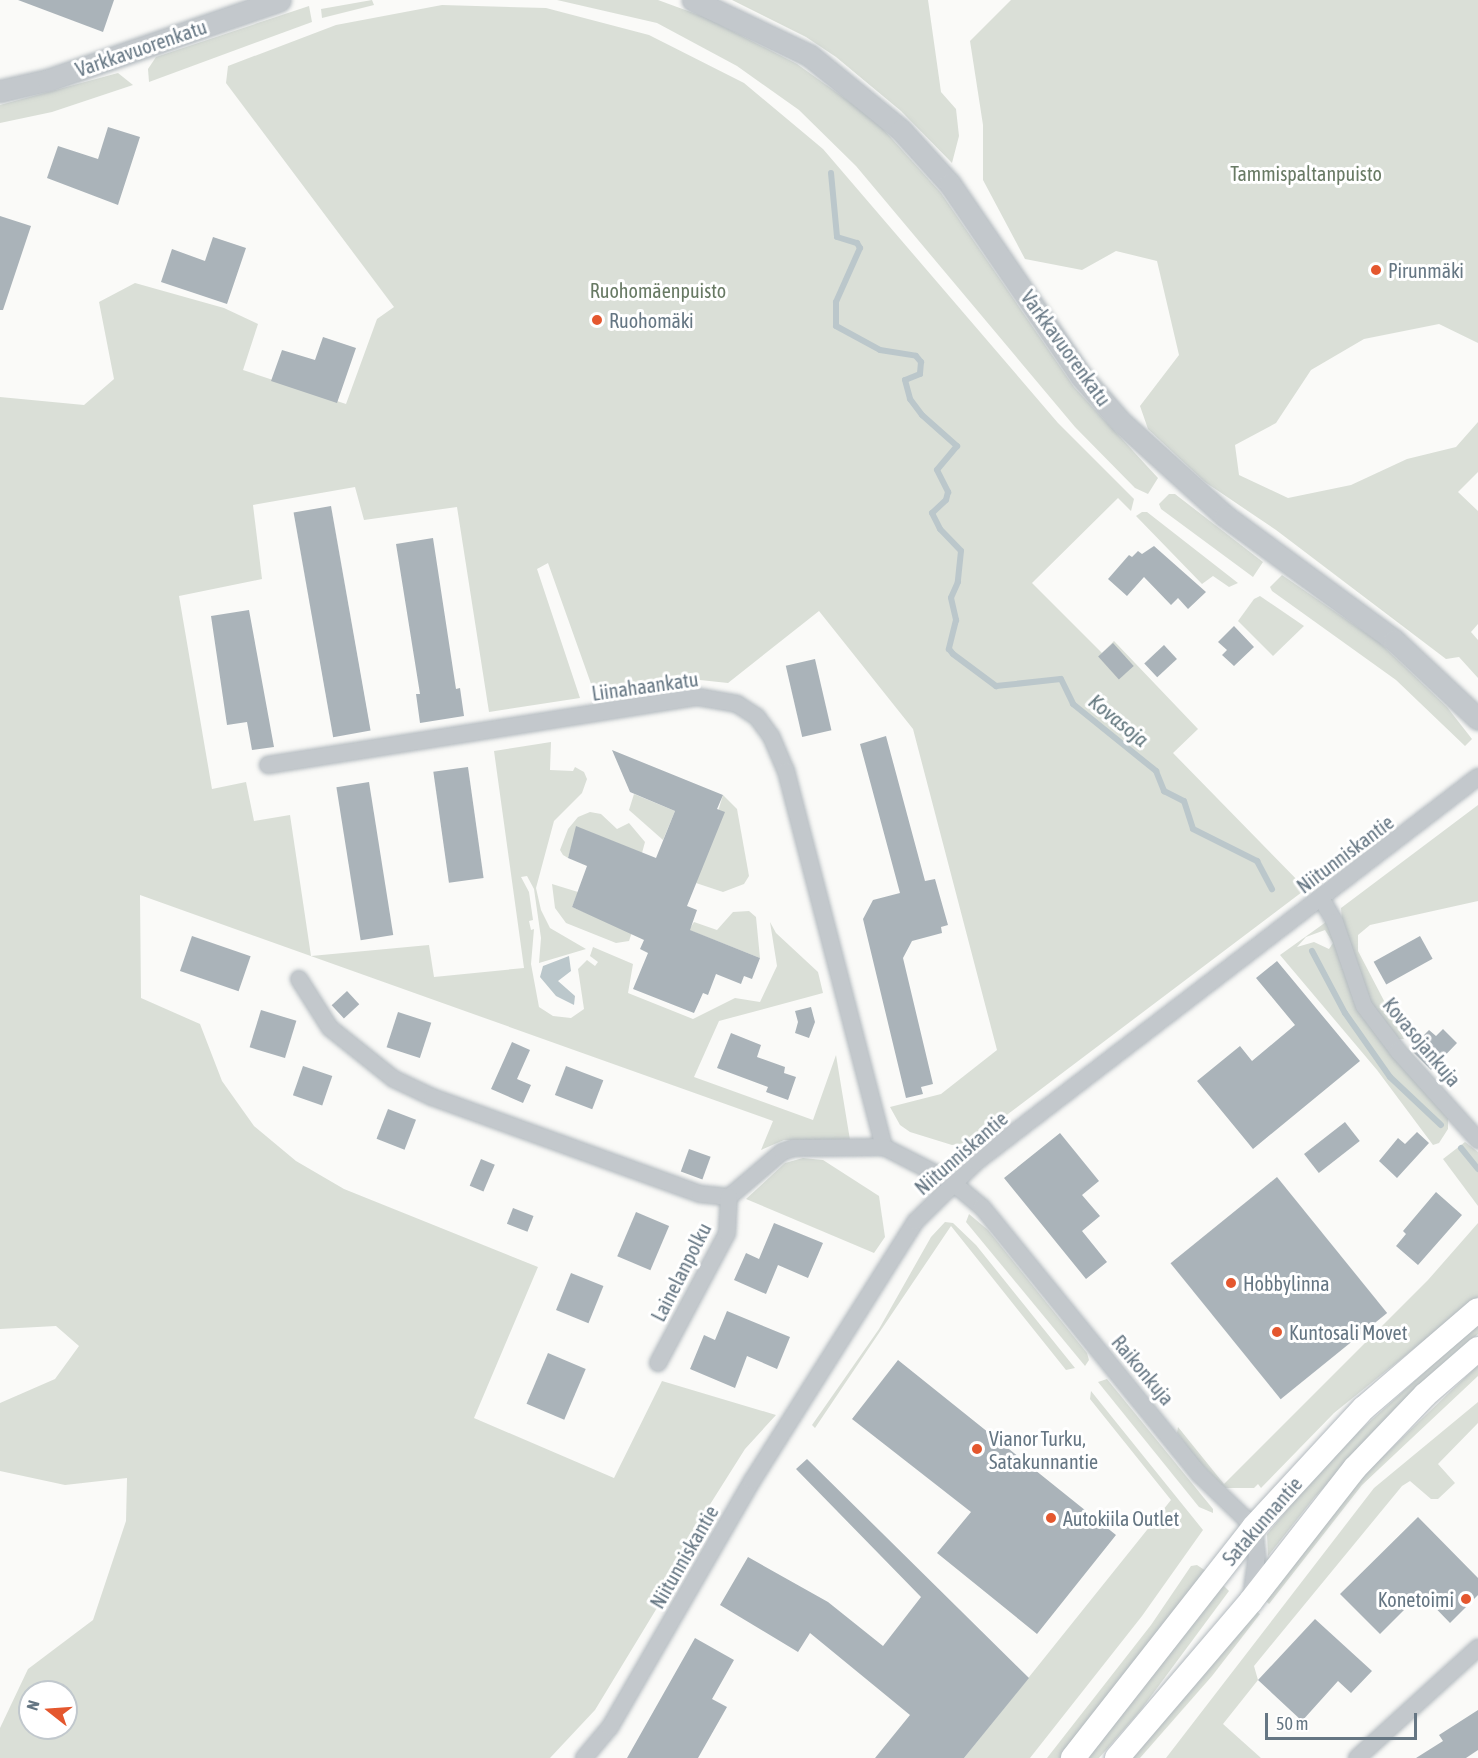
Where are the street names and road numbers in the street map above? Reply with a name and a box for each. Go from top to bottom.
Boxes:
street label: Varkkavuorenkatu [72,14,210,82]
street label: Varkkavuorenkatu [1016,286,1116,410]
street label: Liinahaankatu [590,667,700,705]
street label: Niitunniskantie [1292,810,1398,898]
street label: Kovasojankuja [1378,993,1466,1091]
street label: Niitunniskantie [910,1106,1012,1200]
street label: Lainelanpolku [646,1219,716,1325]
street label: Raikonkuja [1107,1330,1179,1410]
street label: Satakunnantie [1217,1472,1307,1570]
street label: Niitunniskantie [645,1501,723,1613]

